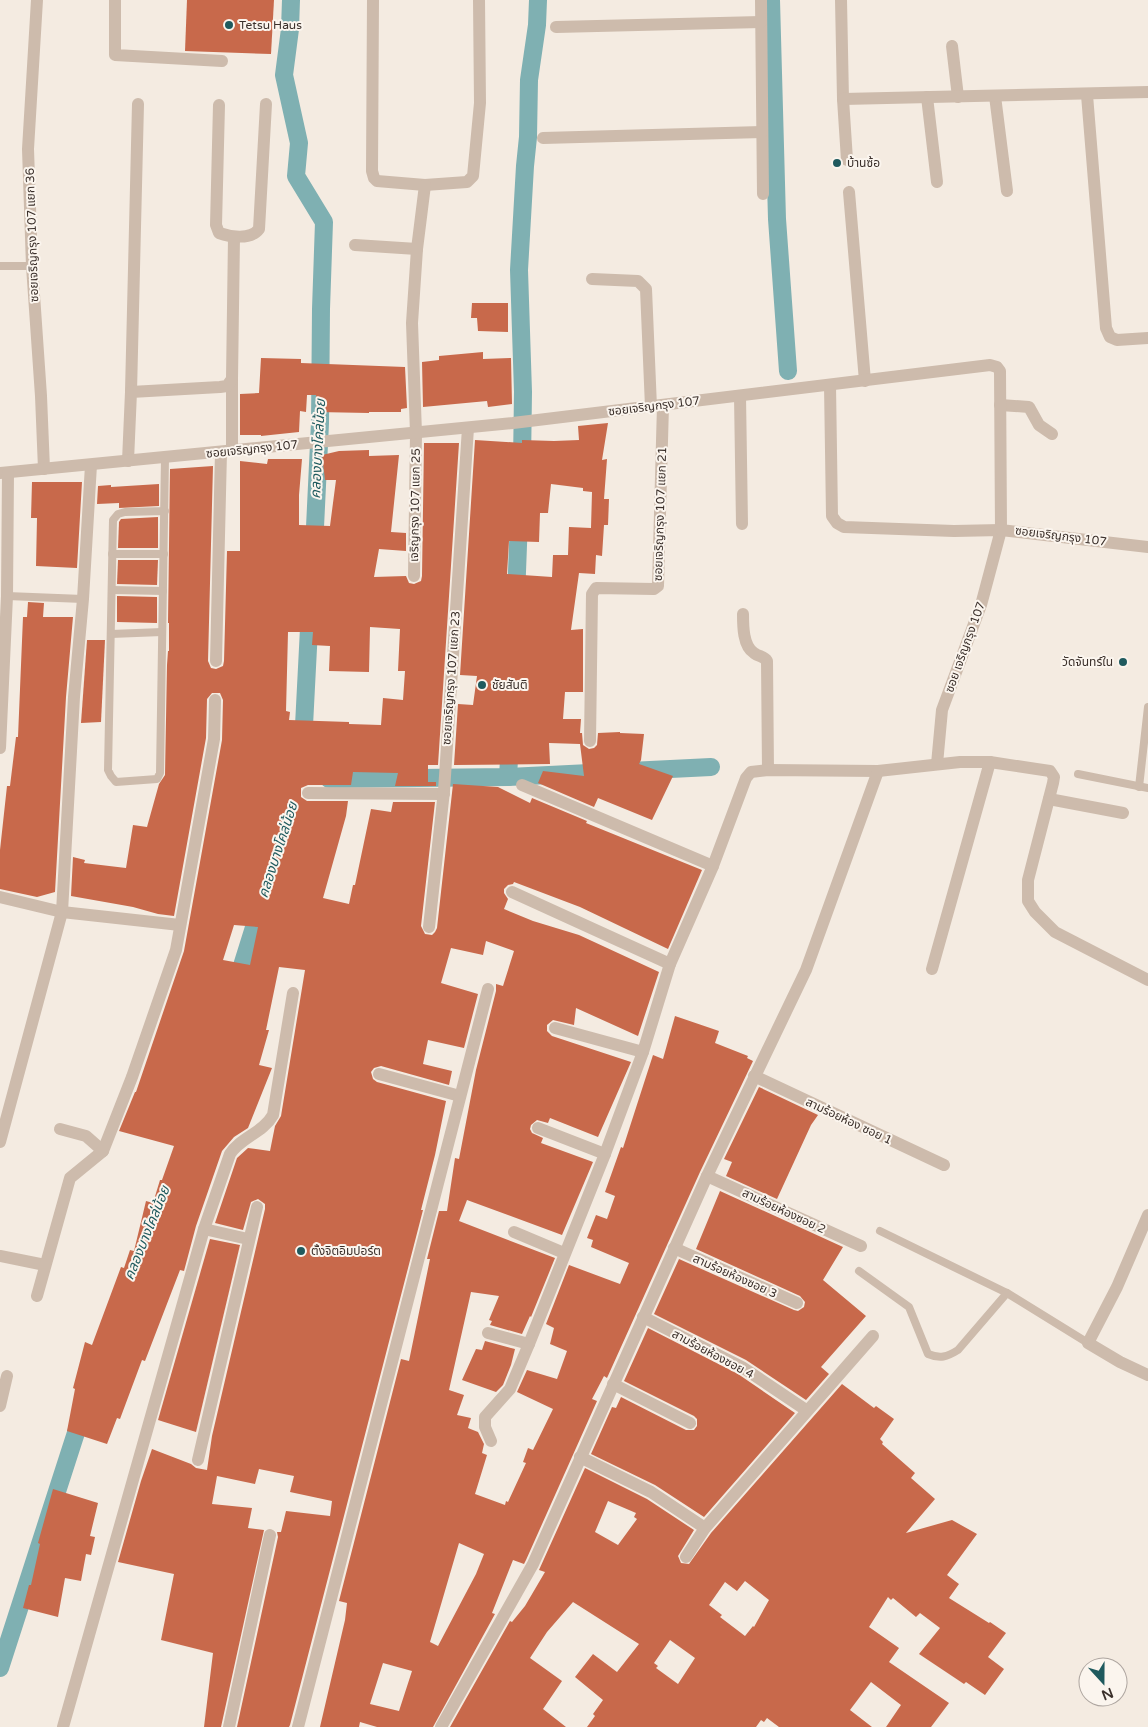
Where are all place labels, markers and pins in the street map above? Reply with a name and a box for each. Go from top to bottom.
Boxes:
place label: Tetsu Haus [239,18,302,32]
marker: Tetsu Haus [223,19,235,31]
place label: บ้านซ้อ [847,156,880,170]
marker: บ้านซ้อ [831,157,843,169]
place label: วัดจันทร์ใน [1062,655,1113,669]
marker: วัดจันทร์ใน [1117,656,1129,668]
place label: ชัยสันติ [492,678,528,692]
marker: ชัยสันติ [476,679,488,691]
place label: ตั้งจิตอิมปอร์ต [311,1243,381,1258]
marker: ตั้งจิตอิมปอร์ต [295,1245,307,1257]

